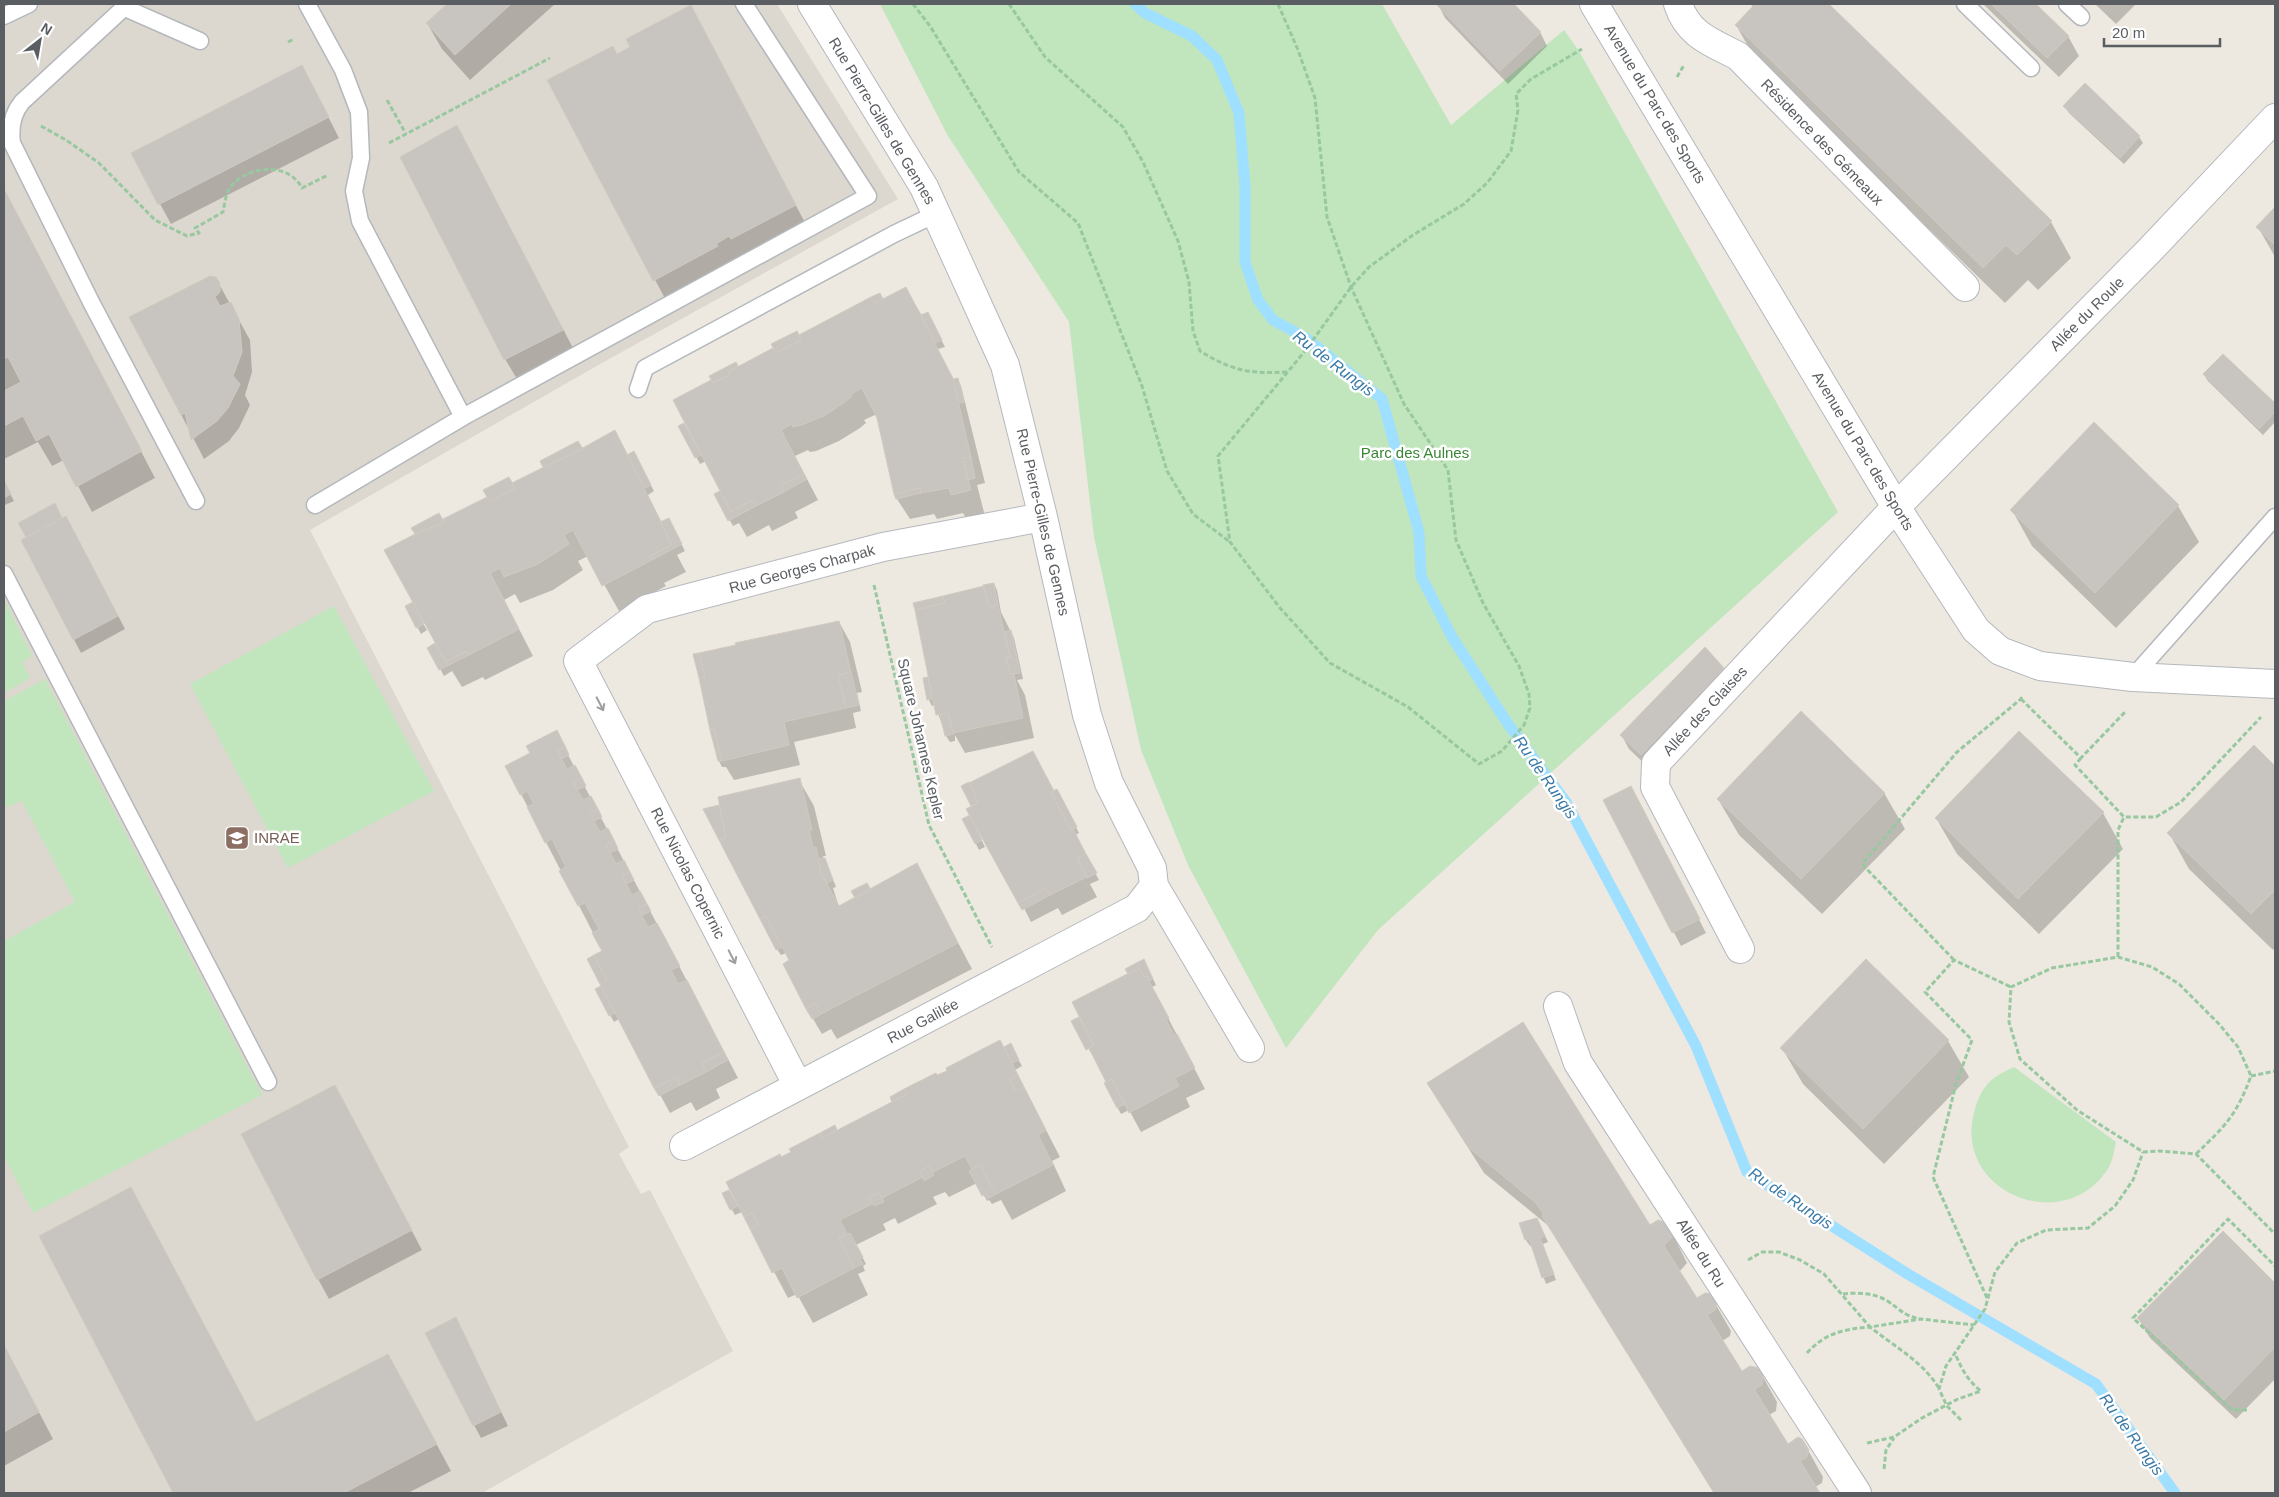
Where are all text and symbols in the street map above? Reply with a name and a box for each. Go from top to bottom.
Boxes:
north arrow [15,15,65,65]
scale bar [2104,15,2220,47]
text: N [38,19,55,38]
street label: Avenue du Parc des Sports [1601,21,1710,186]
text: 20 m [2112,24,2145,41]
street label: Rue Pierre-Gilles de Gennes [826,34,939,207]
street label: Résidence des Gémeaux [1758,75,1887,208]
street label: Allée du Roule [2046,273,2127,354]
water label: Ru de Rungis [1290,327,1378,399]
street label: Avenue du Parc des Sports [1809,368,1918,533]
street label: Rue Pierre-Gilles de Gennes [1014,427,1073,617]
park label: Parc des Aulnes [1361,444,1469,461]
street label: Rue Georges Charpak [727,541,877,596]
street label: Square Johannes Kepler [895,657,948,821]
street label: Allée des Glaises [1659,662,1750,759]
one-way arrow [596,696,605,711]
water label: Ru de Rungis [1511,733,1580,822]
street label: Rue Nicolas Copernic [648,804,729,942]
school or university icon: INRAE [224,825,250,851]
place label: INRAE [254,829,300,846]
one-way arrow [727,949,737,964]
street label: Rue Galilée [884,995,961,1046]
water label: Ru de Rungis [1746,1164,1836,1233]
street label: Allée du Ru [1674,1215,1729,1290]
water label: Ru de Rungis [2096,1390,2167,1479]

